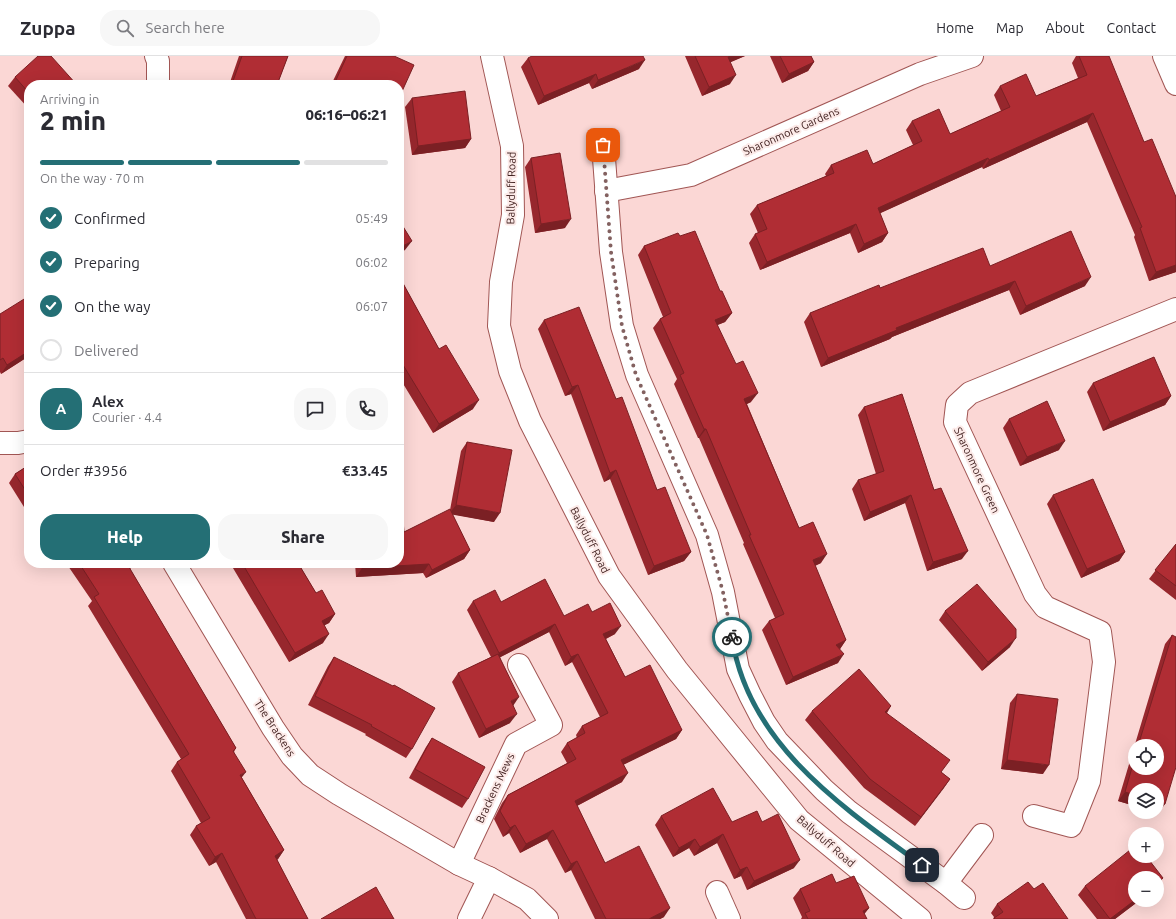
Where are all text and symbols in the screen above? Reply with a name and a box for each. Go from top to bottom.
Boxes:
search box [100,10,380,46]
text: Zuppa [20,17,76,39]
icon: search [114,17,136,39]
text: Search here [146,19,225,36]
text: Home [936,20,974,36]
text: Map [996,20,1024,36]
text: About [1046,20,1085,36]
text: Contact [1107,20,1156,36]
text: Arriving in [40,92,99,106]
street label: Sharonmore Gardens [741,104,841,158]
text: 2 min [40,106,106,135]
text: 06:16–06:21 [305,106,388,123]
pin [586,128,620,162]
icon: bag [592,134,614,156]
street label: Ballyduff Road [504,152,518,224]
text: On the way · 70 m [40,171,144,185]
icon: check [40,207,62,229]
text: Confirmed [74,210,146,227]
text: 05:49 [355,211,388,225]
icon: check [40,251,62,273]
text: Preparing [74,254,140,271]
text: 06:02 [355,255,388,269]
icon: check [40,295,62,317]
text: On the way [74,298,150,315]
text: 06:07 [355,299,388,313]
text: Delivered [74,342,139,359]
button: chat [294,388,336,430]
button: phone [346,388,388,430]
text: Alex [92,393,124,410]
text: A [56,400,66,417]
text: Courier · 4.4 [92,410,162,424]
street label: Sharonmore Green [952,425,1002,515]
text: Order #3956 [40,462,127,479]
text: €33.45 [342,462,388,479]
street label: Ballyduff Road [568,505,612,575]
button: Help [40,514,210,560]
button: Share [218,514,388,560]
courier [712,617,752,657]
icon: bike [721,626,743,648]
street label: The Brackens [252,697,298,759]
map controls [1128,739,1164,907]
button: locate [1128,739,1164,775]
street label: Brackens Mews [474,751,517,825]
button: layers [1128,783,1164,819]
street label: Ballyduff Road [795,813,857,869]
button: + [1128,827,1164,863]
pin [905,848,939,882]
icon: home [911,854,933,876]
button: − [1128,871,1164,907]

